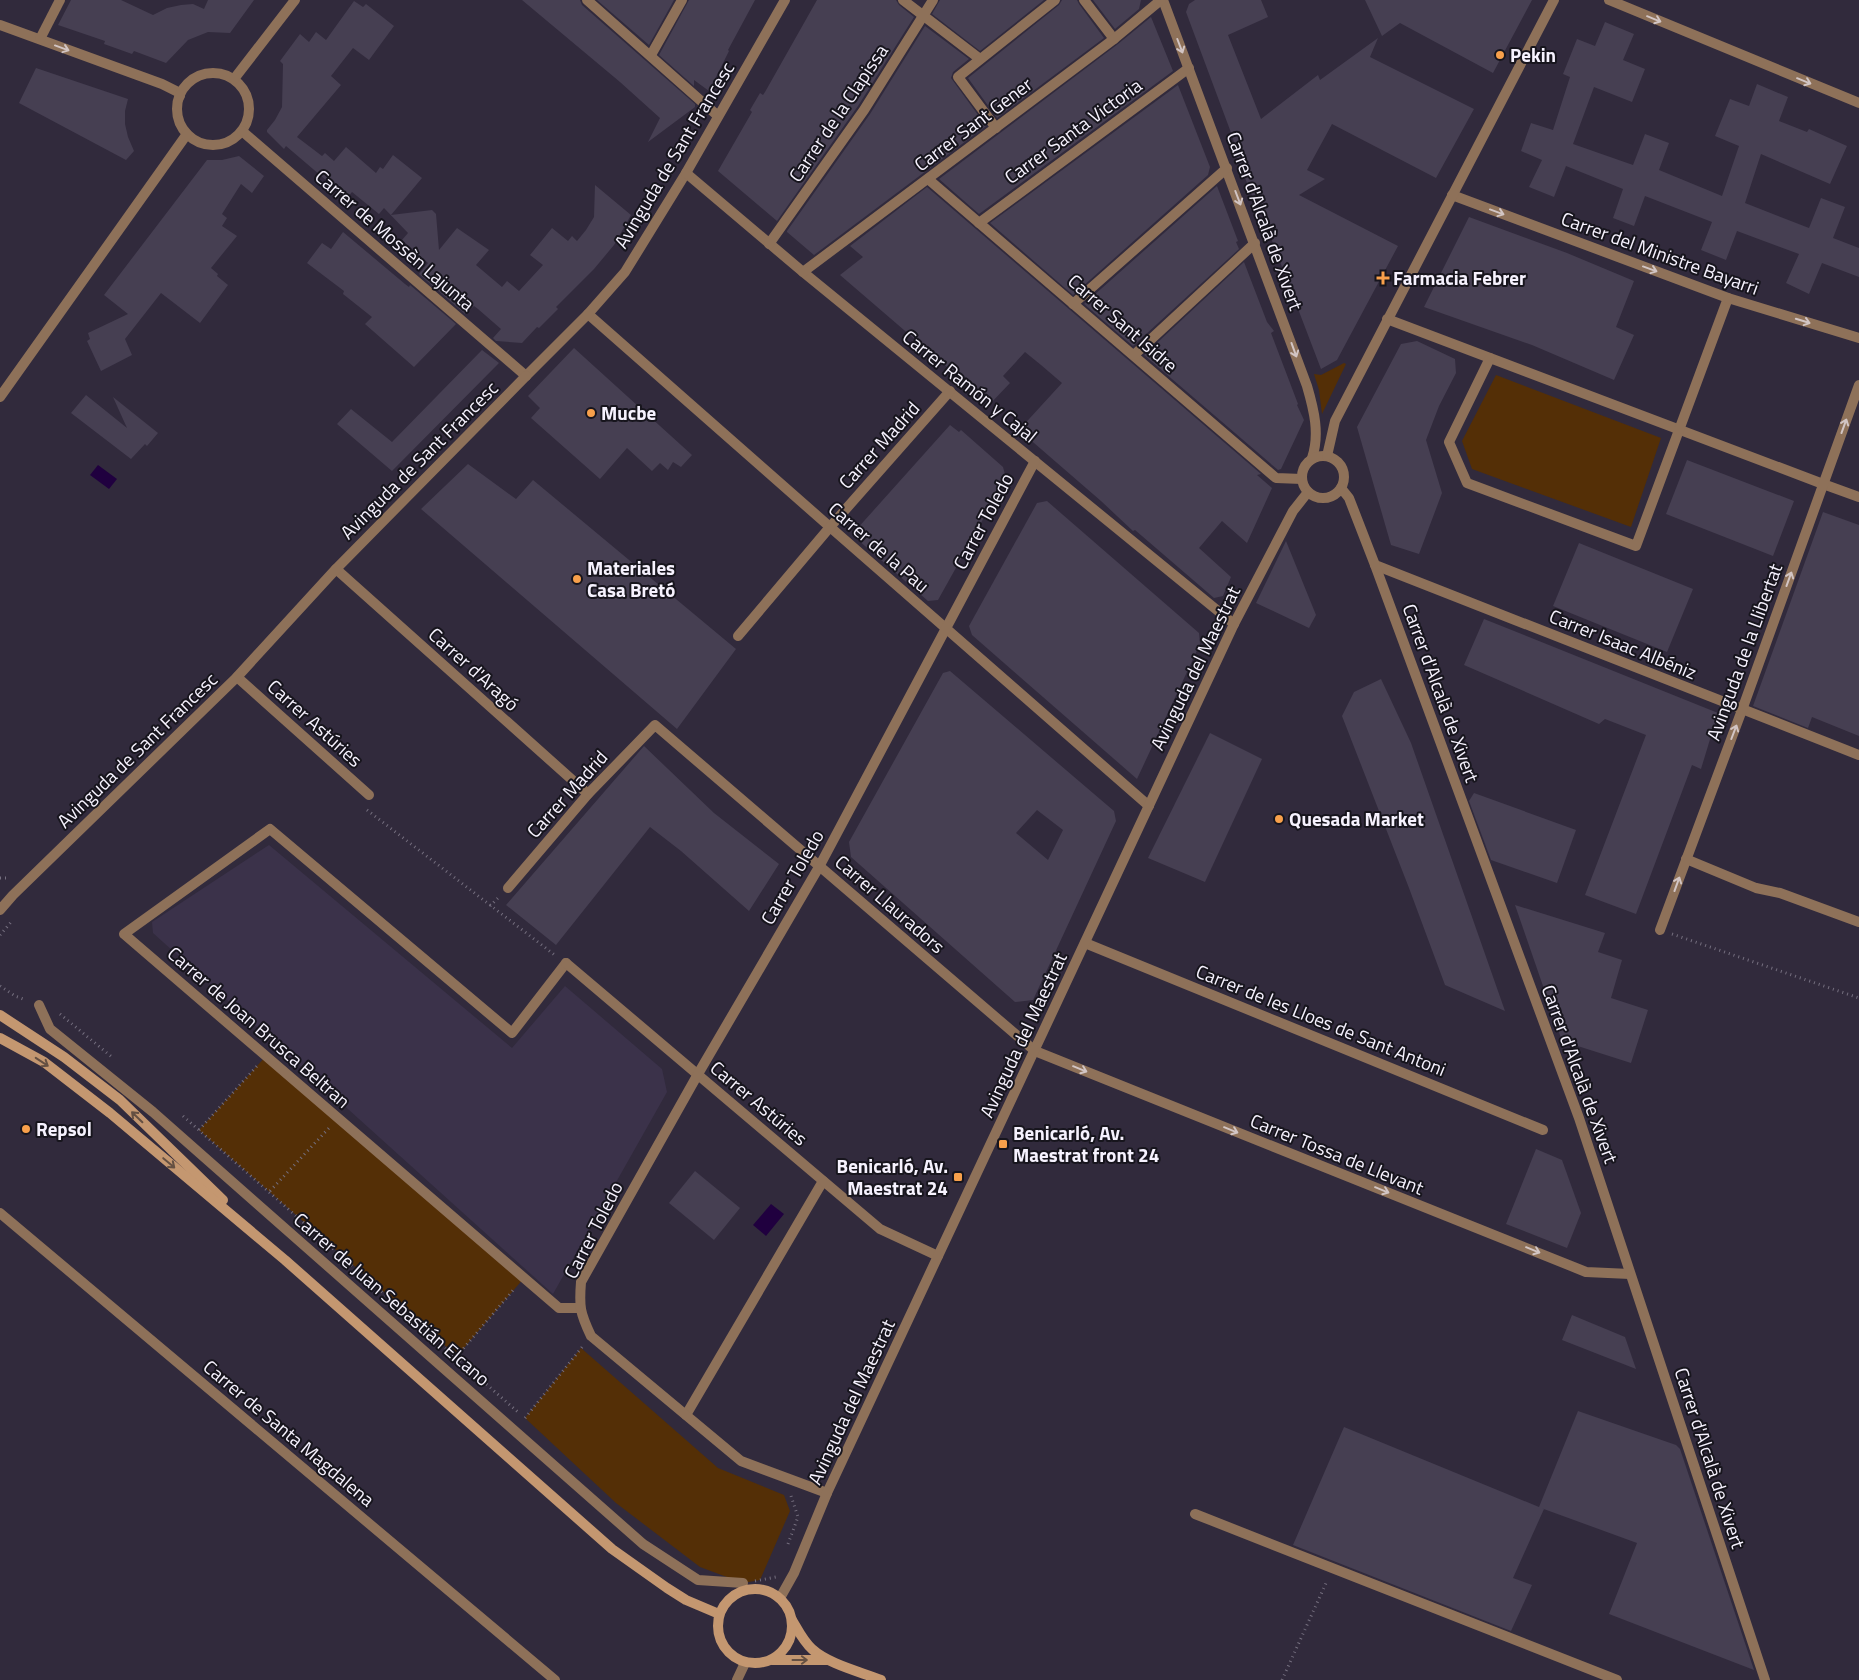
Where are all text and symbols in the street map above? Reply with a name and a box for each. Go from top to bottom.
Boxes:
one-way arrow [1646,14,1661,24]
one-way arrow [1176,37,1185,53]
street label: Carrer de la Clapissa [781,38,895,187]
place label: Pekin [1510,40,1556,69]
one-way arrow [54,44,69,53]
marker: Pekin [1494,49,1506,61]
street label: Avinguda de Sant Francesc [606,56,741,254]
street label: Carrer Sant Gener [907,69,1038,178]
street label: Carrer Santa Victoria [998,70,1148,191]
one-way arrow [1797,77,1812,86]
street label: Carrer d'Alcalà de Xivert [1220,127,1311,315]
street label: Carrer de Mossèn Lajunta [309,162,482,318]
one-way arrow [1234,189,1243,205]
street label: Carrer del Ministre Bayarri [1557,203,1763,302]
one-way arrow [1489,208,1505,217]
place label: Farmacia Febrer [1393,263,1526,292]
one-way arrow [1641,265,1657,274]
street label: Carrer Sant Isidre [1062,267,1185,379]
marker: Farmacia Febrer [1377,272,1389,284]
one-way arrow [1795,317,1811,327]
street label: Carrer Ramón y Cajal [897,322,1044,449]
one-way arrow [1290,342,1299,357]
street label: Avinguda de Sant Francesc [333,374,504,545]
street label: Carrer Madrid [831,394,926,495]
place label: Mucbe [601,398,657,427]
marker: Mucbe [585,407,597,419]
one-way arrow [1840,419,1849,434]
street label: Carrer Toledo [945,467,1020,574]
street label: Carrer de la Pau [822,494,936,599]
place label: Materiales Casa Bretó [587,553,675,604]
street label: Avinguda de la Llibertat [1698,559,1789,745]
one-way arrow [1785,572,1794,587]
marker: Materiales Casa Bretó [571,573,583,585]
street label: Avinguda del Maestrat [1142,580,1247,755]
street label: Carrer d'Alcalà de Xivert [1396,599,1487,787]
street label: Carrer Isaac Albéniz [1545,601,1701,686]
street label: Carrer d'Aragó [422,620,526,717]
street label: Avinguda de Sant Francesc [50,665,224,834]
street label: Carrer Astúries [261,672,369,773]
one-way arrow [1730,725,1739,740]
street label: Carrer Madrid [519,743,614,844]
place label: Quesada Market [1289,804,1424,833]
marker: Quesada Market [1273,813,1285,825]
street label: Carrer Toledo [753,824,831,930]
street label: Carrer Llauradors [829,847,952,960]
one-way arrow [1673,877,1682,892]
street label: Carrer de Joan Brusca Beltran [161,939,357,1114]
street label: Avinguda del Maestrat [971,947,1074,1122]
street label: Carrer de les Lloes de Sant Antoni [1192,956,1451,1083]
street label: Carrer d'Alcalà de Xivert [1535,980,1626,1168]
street label: Carrer Astúries [704,1053,814,1152]
one-way arrow [35,1057,49,1067]
one-way arrow [1072,1065,1087,1075]
street label: Carrer Tossa de Llevant [1246,1105,1429,1202]
one-way arrow [131,1111,143,1123]
place label: Repsol [36,1114,92,1143]
place label: Benicarló, Av. Maestrat front 24 [1013,1118,1159,1169]
marker: Repsol [20,1123,32,1135]
one-way arrow [1223,1126,1238,1135]
marker: Benicarló, Av. Maestrat front 24 [997,1138,1009,1150]
place label: Benicarló, Av. Maestrat 24 [837,1151,948,1202]
one-way arrow [163,1157,176,1169]
marker: Benicarló, Av. Maestrat 24 [952,1171,964,1183]
street label: Carrer Toledo [556,1176,629,1283]
one-way arrow [1374,1186,1389,1195]
street label: Carrer de Juan Sebastián Elcano [288,1205,497,1392]
one-way arrow [1525,1247,1540,1256]
street label: Avinguda del Maestrat [799,1314,902,1489]
street label: Carrer de Santa Magdalena [197,1352,382,1513]
street label: Carrer d'Alcalà de Xivert [1668,1364,1753,1552]
one-way arrow [792,1655,808,1665]

